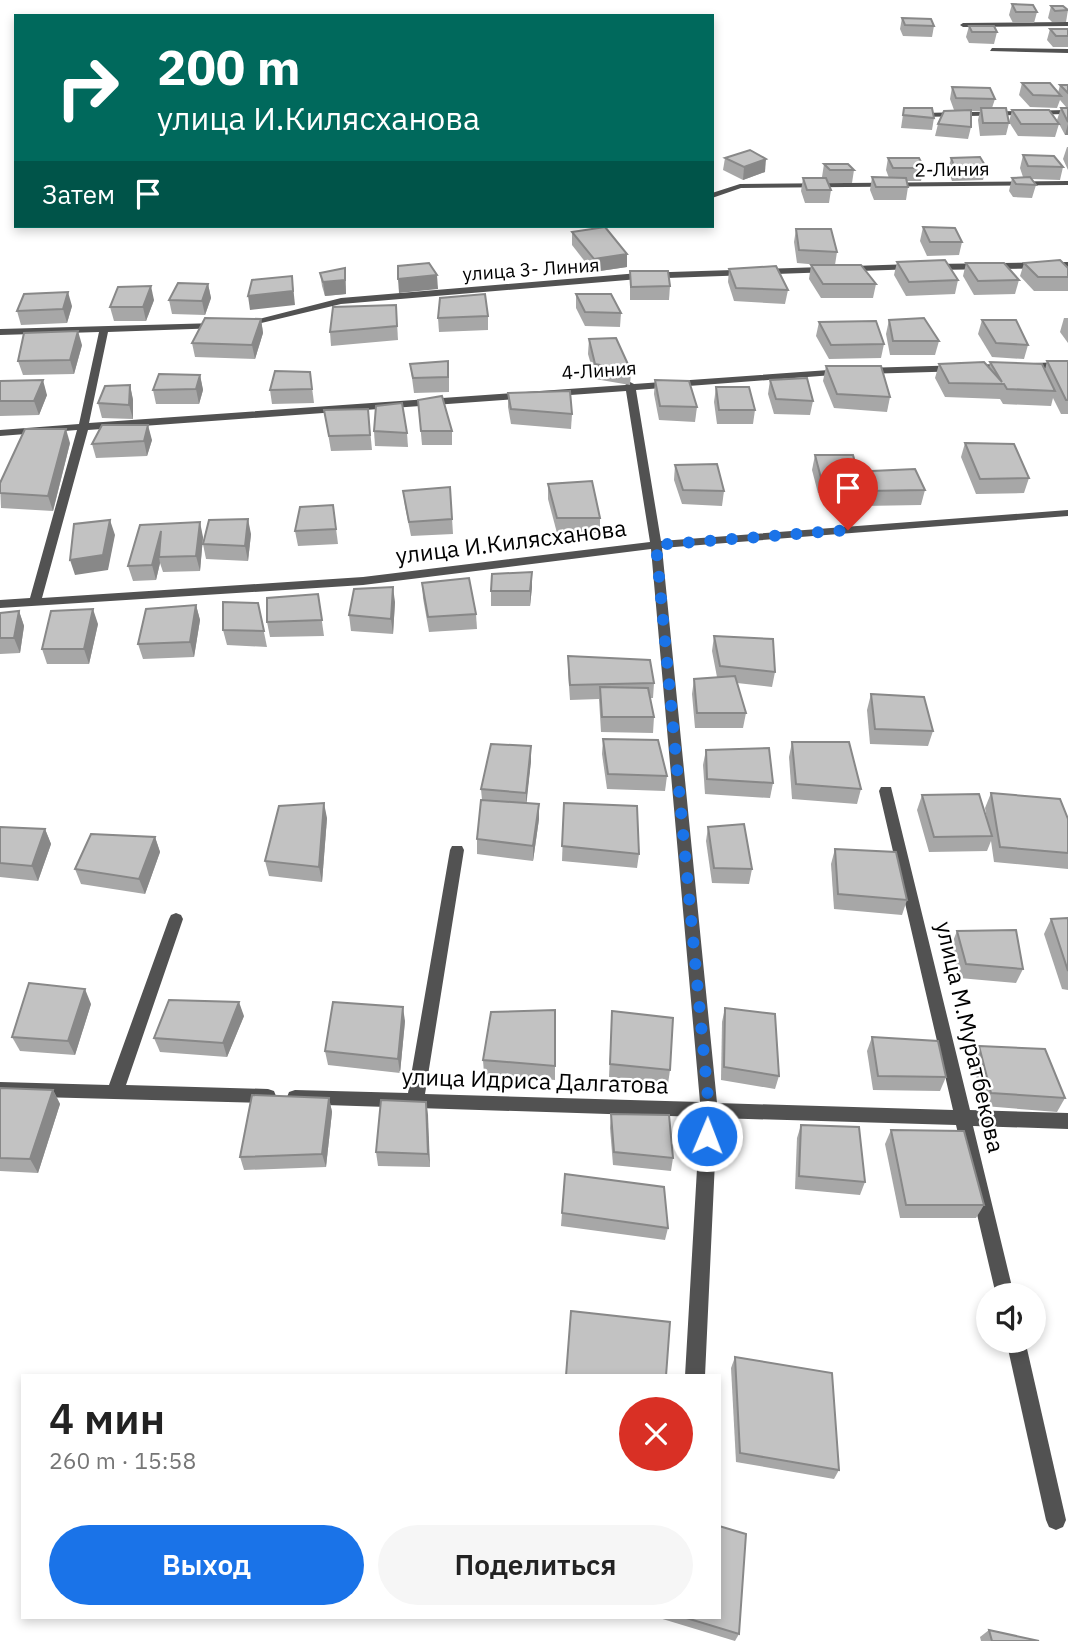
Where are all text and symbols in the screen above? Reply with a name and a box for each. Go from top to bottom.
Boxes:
text: 200 m [157,35,301,98]
icon: right [42,42,133,133]
text: улица И.Килясханова [157,97,480,139]
street label: 2-Линия [914,156,990,182]
icon: arrive [129,175,167,213]
text: Затем [42,177,115,211]
street label: улица 3- Линия [462,252,600,286]
street label: 4-Линия [561,355,637,385]
pin [818,458,878,530]
icon: arrive [829,469,867,507]
street label: улица И.Килясханова [394,512,628,570]
street label: улица М.Муратбекова [930,918,1012,1155]
street label: улица Идриса Далгатова [401,1060,669,1100]
position arrow [670,1099,744,1173]
map controls [976,1283,1046,1353]
button: sound [976,1283,1046,1353]
text: 4 мин [49,1391,165,1446]
button: close [619,1397,693,1471]
text: 260 m · 15:58 [49,1445,196,1475]
button: Выход [49,1525,364,1605]
button: Поделиться [378,1525,693,1605]

